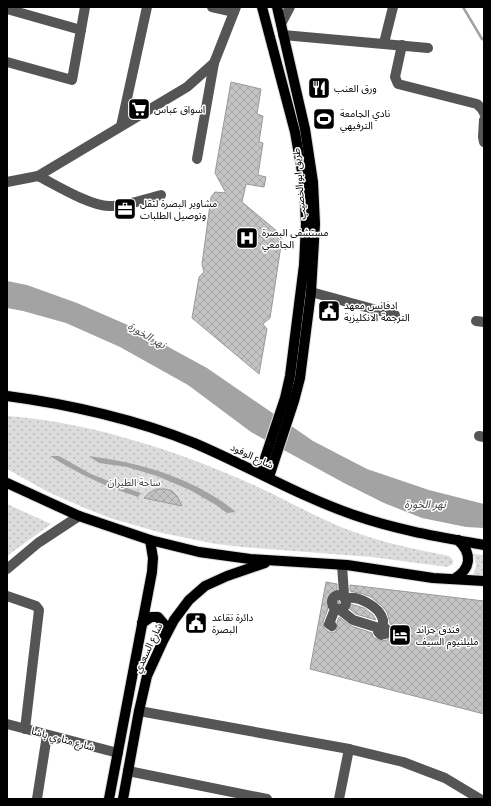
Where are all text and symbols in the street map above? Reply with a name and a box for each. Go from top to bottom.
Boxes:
restaurant icon: ورق العنب [306,75,332,101]
place label: ورق العنب [334,82,377,95]
supermarket icon: اسواق عباس [126,96,152,122]
place label: اسواق عباس [154,103,205,116]
sports icon: نادي الجامعة الترفيهي [311,106,337,132]
place label: نادي الجامعة الترفيهي [340,107,391,133]
street label: طريق ابو الخصيب [289,147,309,220]
office icon: مشاوير البصرة لنقل وتوصيل الطلبات [112,196,138,222]
place label: مشاوير البصرة لنقل وتوصيل الطلبات [140,197,217,222]
hospital icon: مستشفى البصرة الجامعي [234,225,260,251]
place label: مستشفى البصرة الجامعي [262,226,328,252]
public building icon: ادفانس معهد الترجمة الانكليزية [316,298,342,324]
place label: ادفانس معهد الترجمة الانكليزية [344,299,410,324]
water label: نهر الخورة [126,319,170,352]
street label: شارع الوفود [228,440,276,473]
park label: ساحة الطيران [108,476,161,489]
water label: نهر الخورة [404,497,447,511]
public building icon: دائرة تقاعد البصرة [183,610,209,636]
place label: دائرة تقاعد البصرة [212,611,254,636]
street label: شارع السعدي [131,621,167,676]
hotel icon: فندق جراند مليلنيوم السيف [387,622,413,648]
place label: فندق جراند مليلنيوم السيف [416,623,479,650]
street label: شارع مناوي باشا [30,724,96,755]

